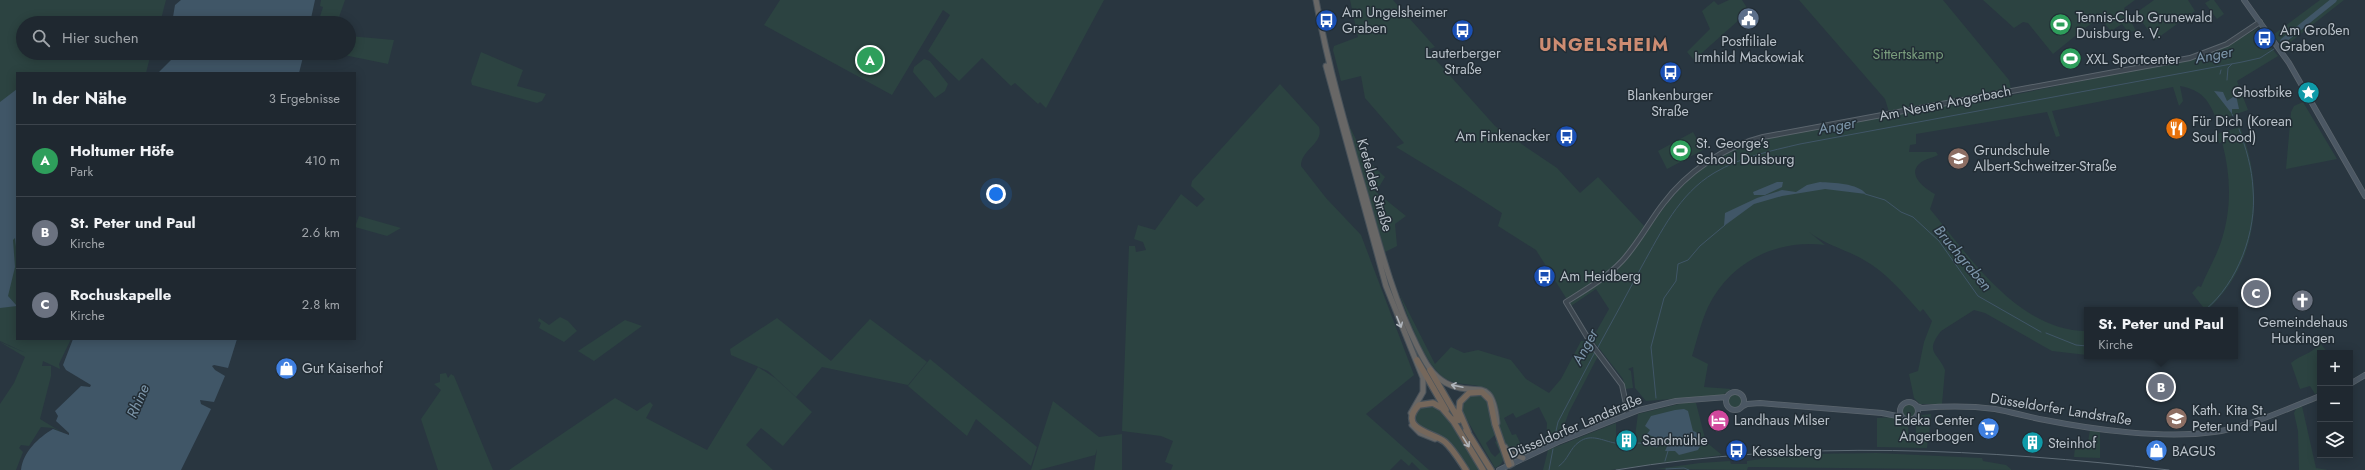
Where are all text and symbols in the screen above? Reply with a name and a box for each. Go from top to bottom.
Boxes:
place label: Am Ungelsheimer Graben [1342,2,1448,38]
public building icon: Postfiliale Irmhild Mackowiak [1736,6,1762,32]
bus stop icon: Am Ungelsheimer Graben [1313,7,1339,33]
place label: Tennis-Club Grunewald Duisburg e. V. [2076,7,2212,43]
sports icon: Tennis-Club Grunewald Duisburg e. V. [2048,12,2074,38]
search box [16,16,356,60]
bus stop icon: Lauterberger Straße [1450,18,1476,44]
place label: Am Großen Graben [2280,20,2350,56]
bus stop icon: Am Großen Graben [2252,25,2278,51]
icon: search [30,27,52,49]
text: Hier suchen [62,27,139,49]
place label: Postfiliale Irmhild Mackowiak [1694,31,1805,67]
district label: UNGELSHEIM [1539,32,1669,58]
water label: Anger [2192,40,2236,70]
place label: Lauterberger Straße [1425,43,1501,79]
park label: Sittertskamp [1873,44,1943,64]
pin: A [857,45,883,75]
sports icon: XXL Sportcenter [2057,46,2083,72]
place label: XXL Sportcenter [2086,49,2180,69]
bus stop icon: Blankenburger Straße [1657,60,1683,86]
place icon: Ghostbike [2295,79,2321,105]
street label: Am Neuen Angerbach [1877,80,2013,126]
place label: Ghostbike [2232,82,2292,102]
place label: Blankenburger Straße [1627,85,1713,121]
text: In der Nähe [32,86,127,110]
text: 3 Ergebnisse [269,89,340,108]
water label: Anger [1815,111,1859,141]
place label: Für Dich (Korean Soul Food) [2192,111,2292,147]
restaurant icon: Für Dich (Korean Soul Food) [2163,116,2189,142]
bus stop icon: Am Finkenacker [1553,123,1579,149]
place label: Am Finkenacker [1456,126,1550,146]
place label: St. George’s School Duisburg [1696,133,1794,169]
street label: Krefelder Straße [1352,136,1398,234]
sports icon: St. George’s School Duisburg [1667,138,1693,164]
text: Holtumer Höfe [70,140,174,162]
place label: Grundschule Albert-Schweitzer-Straße [1974,140,2117,176]
school or university icon: Grundschule Albert-Schweitzer-Straße [1946,145,1972,171]
text: A [40,151,50,170]
text: 410 m [305,151,340,170]
text: Park [70,162,93,181]
your location [986,184,1006,204]
text: St. Peter und Paul [70,212,196,234]
water label: Bruchgraben [1929,220,1997,296]
text: B [41,223,49,242]
text: 2.6 km [301,223,340,242]
text: Kirche [70,234,105,253]
bus stop icon: Am Heidberg [1532,263,1558,289]
place label: Am Heidberg [1560,266,1641,286]
pin: C [2243,278,2269,308]
text: Rochuskapelle [70,284,171,306]
church icon: Gemeindehaus Huckingen [2290,287,2316,313]
text: C [40,295,50,314]
text: 2.8 km [302,295,340,314]
text: Kirche [70,306,105,325]
popup [2084,307,2238,359]
place label: Gemeindehaus Huckingen [2258,312,2348,348]
text: St. Peter und Paul [2098,313,2224,335]
one-way arrow [1396,316,1404,328]
water label: Anger [1566,324,1604,370]
text: Kirche [2098,335,2133,354]
map controls [2317,350,2353,458]
button: + [2317,350,2353,386]
shop icon: Gut Kaiserhof [274,355,300,381]
place label: Gut Kaiserhof [302,358,384,378]
pin: B [2148,372,2174,402]
water label: Rhine [121,380,155,421]
one-way arrow [1451,382,1464,390]
button: − [2317,386,2353,422]
street label: Düsseldorfer Landstraße [1989,388,2133,430]
street label: Düsseldorfer Landstraße [1505,389,1645,463]
place label: Kath. Kita St. Peter und Paul [2192,400,2277,436]
school or university icon: Kath. Kita St. Peter und Paul [2163,405,2189,431]
hotel icon: Landhaus Milser [1705,407,1731,433]
place label: Landhaus Milser [1734,410,1830,430]
place label: Edeka Center Angerbogen [1894,410,1974,446]
supermarket icon: Edeka Center Angerbogen [1976,415,2002,441]
button: layers [2317,422,2353,458]
building icon: Sandmühle [1613,427,1639,453]
place label: Sandmühle [1642,430,1708,450]
building icon: Steinhof [2019,430,2045,456]
place label: Steinhof [2048,433,2097,453]
one-way arrow [1462,436,1470,448]
bus stop icon: Kesselsberg [1723,438,1749,464]
shop icon: BAGUS [2144,438,2170,464]
place label: Kesselsberg [1752,441,1822,461]
place label: BAGUS [2172,441,2216,461]

